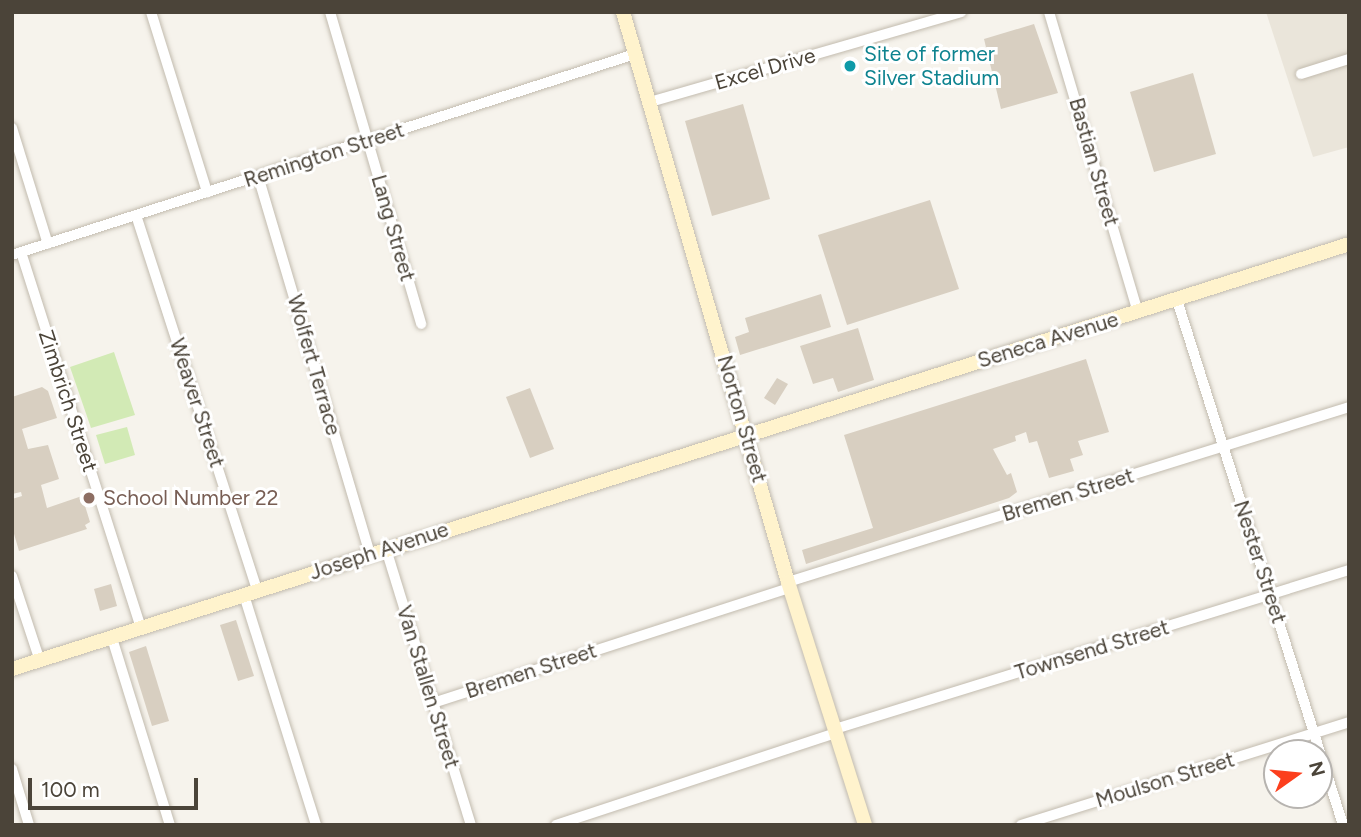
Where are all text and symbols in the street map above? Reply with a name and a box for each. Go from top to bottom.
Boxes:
place label: Site of former Silver Stadium [864,41,999,91]
street label: Excel Drive [712,43,818,95]
marker: Site of former Silver Stadium [842,58,858,74]
street label: Bastian Street [1064,95,1124,229]
street label: Remington Street [241,117,407,193]
street label: Lang Street [366,172,420,284]
street label: Wolfert Terrace [282,292,346,438]
street label: Seneca Avenue [975,307,1121,373]
street label: Zimbrich Street [33,327,103,475]
street label: Weaver Street [164,335,230,471]
street label: Norton Street [712,352,772,486]
street label: Bremen Street [999,463,1137,527]
place label: School Number 22 [103,485,279,511]
marker: School Number 22 [81,490,97,506]
street label: Nester Street [1228,497,1292,627]
street label: Joseph Avenue [306,517,452,585]
street label: Van Stallen Street [391,602,465,772]
street label: Townsend Street [1012,615,1172,685]
street label: Bremen Street [462,638,600,704]
north arrow [1263,739,1333,809]
street label: Moulson Street [1092,747,1238,813]
text: N [1304,759,1330,779]
scale bar [32,764,201,808]
text: 100 m [41,777,100,802]

